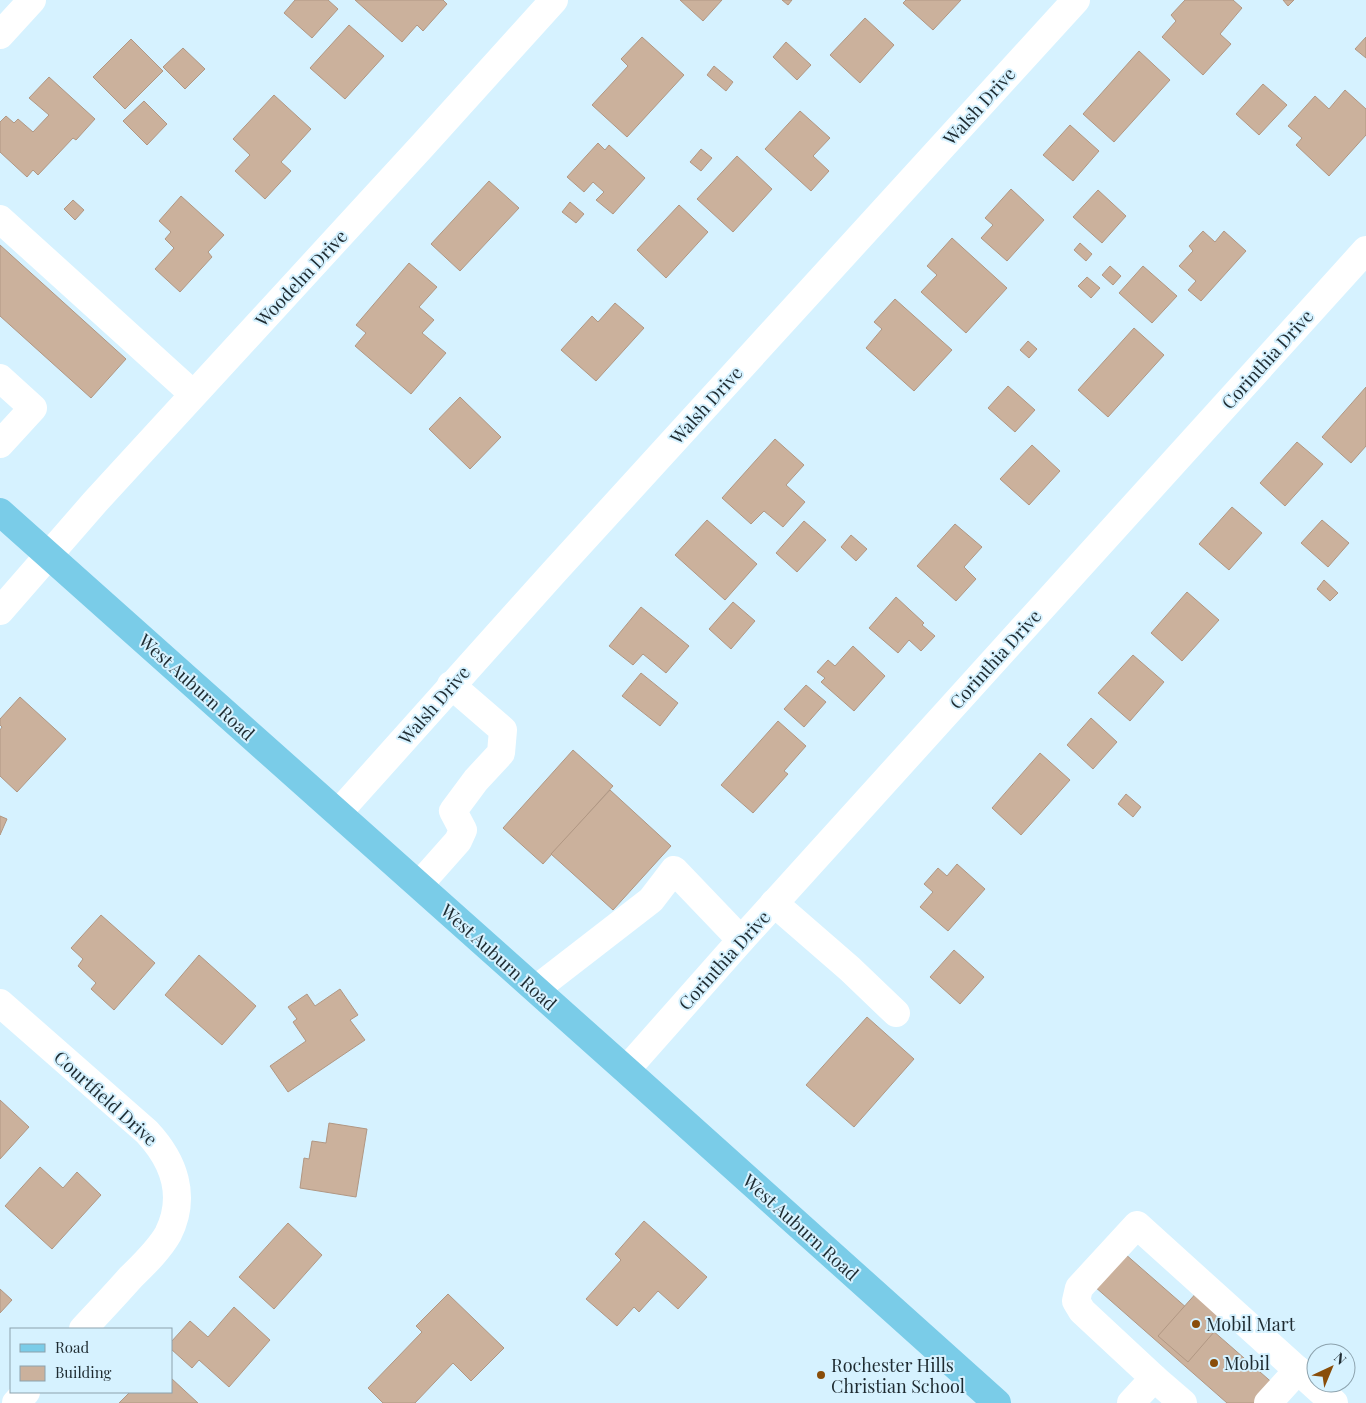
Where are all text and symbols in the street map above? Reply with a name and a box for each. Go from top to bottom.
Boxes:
street label: Walsh Drive [937,62,1020,151]
street label: Woodelm Drive [249,224,352,332]
street label: Corinthia Drive [1216,304,1318,414]
street label: Walsh Drive [664,361,747,450]
street label: Corinthia Drive [944,604,1046,714]
street label: West Auburn Road [133,628,260,746]
street label: Walsh Drive [393,661,475,750]
street label: West Auburn Road [435,898,562,1016]
street label: Corinthia Drive [673,905,775,1015]
street label: Courtfield Drive [49,1045,163,1151]
street label: West Auburn Road [737,1168,864,1286]
place label: Mobil Mart [1206,1312,1296,1336]
marker: Mobil Mart [1190,1318,1202,1330]
legend [10,1328,172,1393]
text: Road [55,1337,89,1357]
north arrow [1306,1343,1356,1393]
text: N [1330,1348,1351,1369]
place label: Mobil [1224,1351,1270,1375]
place label: Rochester Hills Christian School [831,1353,965,1398]
marker: Mobil [1208,1357,1220,1369]
text: Building [55,1362,112,1382]
marker: Rochester Hills Christian School [815,1369,827,1381]

